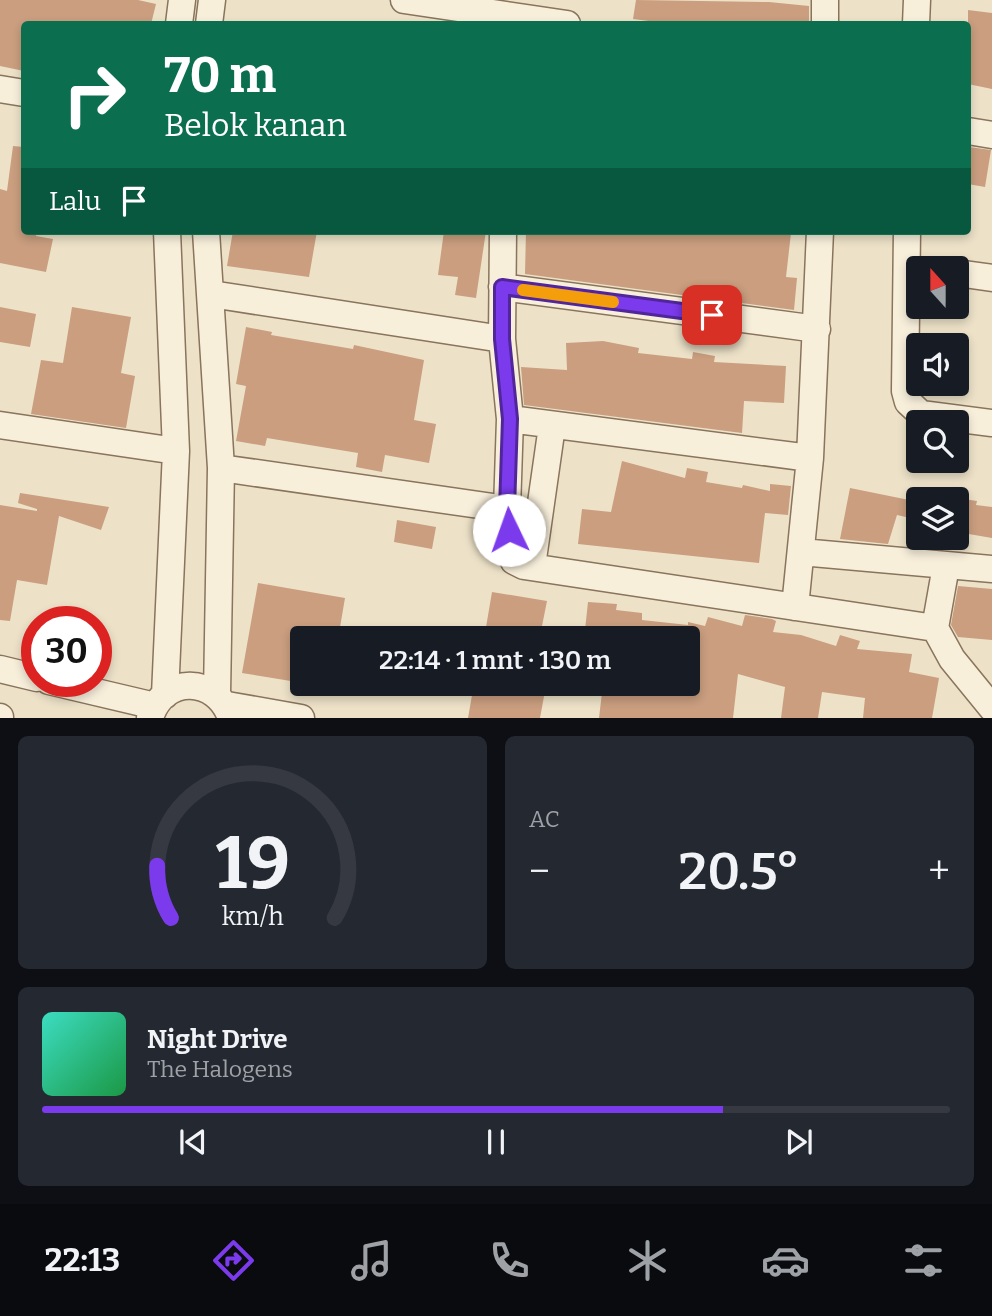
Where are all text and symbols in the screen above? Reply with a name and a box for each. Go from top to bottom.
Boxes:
text: 70 m [164,46,276,105]
icon: right [49,49,140,140]
text: Belok kanan [164,106,347,144]
icon: arrive [115,182,153,220]
text: Lalu [49,186,101,217]
north arrow [906,256,970,318]
map controls [906,256,969,550]
pin [682,285,742,345]
icon: arrive [693,296,731,334]
button: sound [906,333,969,396]
button: search [906,410,969,473]
button: layers [906,487,969,550]
position arrow [472,493,546,567]
speed limit sign: 30 [21,606,112,697]
text: 22:14 · 1 mnt · 130 m [379,645,611,676]
text: AC [529,805,560,833]
text: 19 [215,821,290,908]
text: 20.5° [678,840,800,903]
text: − [529,848,550,894]
text: + [928,848,950,894]
text: km/h [222,902,284,932]
text: Night Drive [147,1024,288,1055]
text: The Halogens [147,1055,293,1083]
icon: previous [174,1123,212,1161]
icon: pause [477,1123,515,1161]
icon: next [780,1123,818,1161]
icon: directions [209,1236,258,1285]
icon: music [347,1236,396,1285]
icon: phone [485,1236,534,1285]
icon: climate [623,1236,672,1285]
icon: car [761,1236,810,1285]
icon: filters [899,1236,948,1285]
text: 22:13 [44,1241,120,1279]

